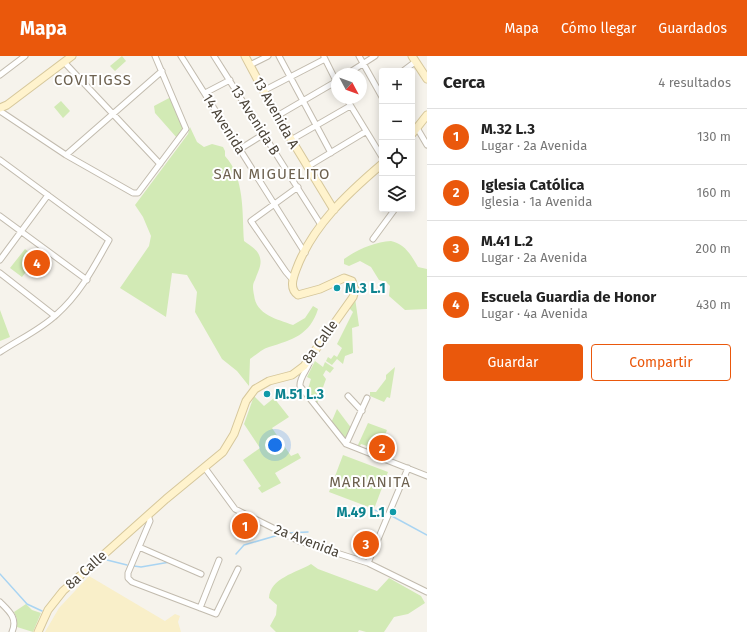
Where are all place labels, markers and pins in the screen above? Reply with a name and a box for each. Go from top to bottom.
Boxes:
pin: 4 [24,248,50,278]
place label: M.3 L.1 [345,280,386,297]
marker: M.3 L.1 [332,283,342,293]
place label: M.51 L.3 [275,386,324,403]
marker: M.51 L.3 [262,389,272,399]
pin: 2 [369,433,395,463]
place label: M.49 L.1 [337,504,385,521]
marker: M.49 L.1 [388,507,398,517]
pin: 1 [232,511,258,541]
pin: 3 [353,529,379,559]

